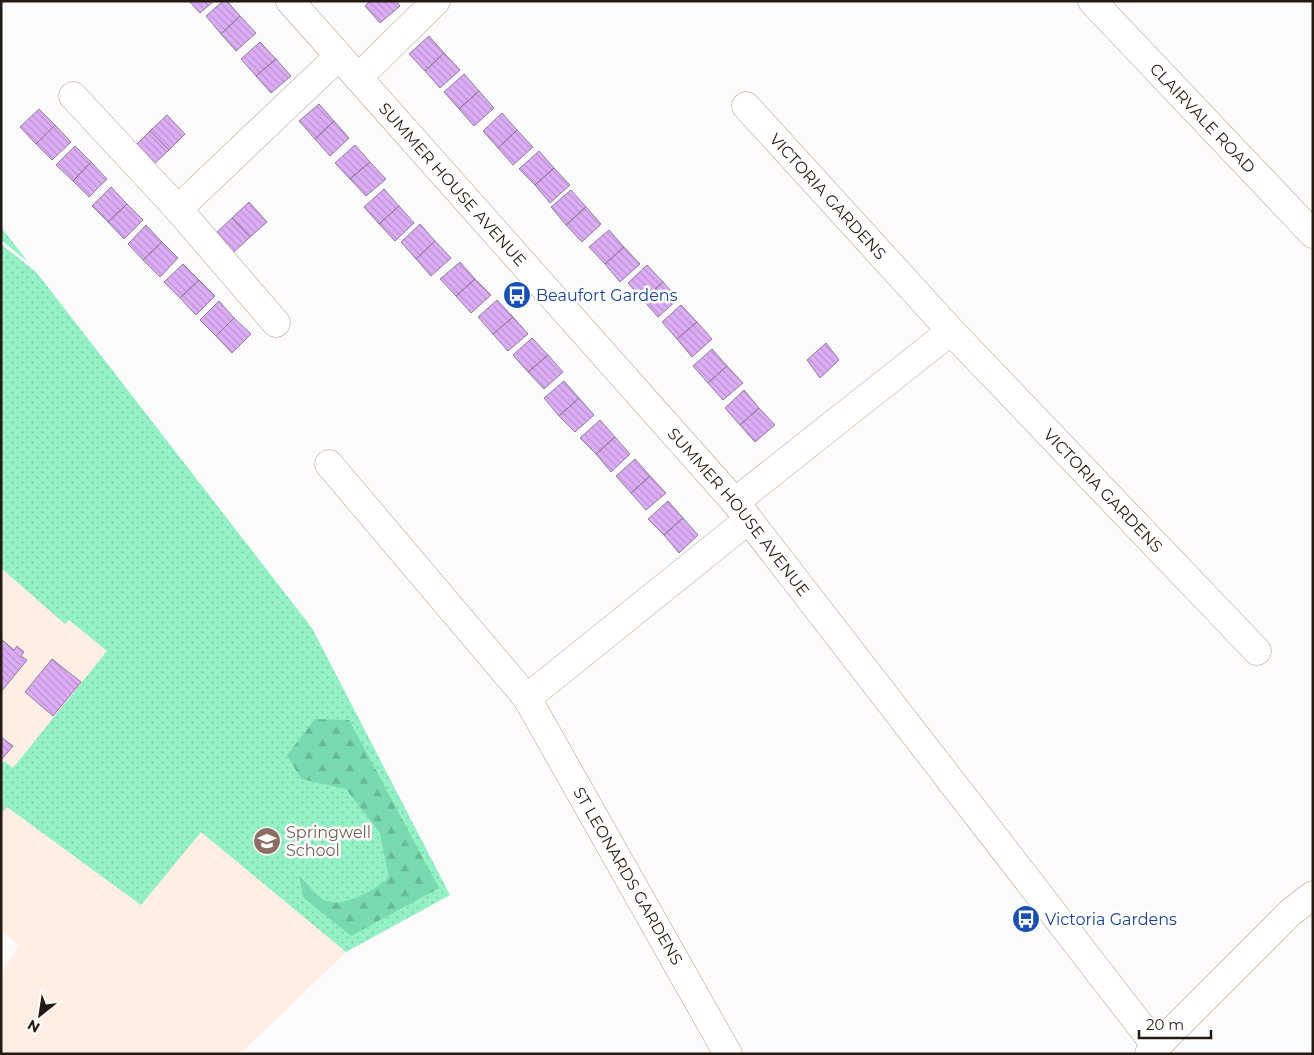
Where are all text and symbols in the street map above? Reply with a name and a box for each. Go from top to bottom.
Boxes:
street label: CLAIRVALE ROAD [1146,59,1259,177]
street label: SUMMER HOUSE AVENUE [375,98,530,270]
street label: VICTORIA GARDENS [766,129,890,263]
bus stop icon: Beaufort Gardens [502,280,532,310]
place label: Beaufort Gardens [536,286,678,305]
street label: SUMMER HOUSE AVENUE [664,424,814,600]
street label: VICTORIA GARDENS [1040,425,1167,556]
street label: ST LEONARDS GARDENS [569,784,687,968]
place label: Springwell School [286,823,371,860]
school or university icon: Springwell School [252,826,282,856]
bus stop icon: Victoria Gardens [1011,904,1041,934]
place label: Victoria Gardens [1045,910,1177,929]
north arrow [15,990,65,1040]
scale bar [1139,1008,1212,1040]
text: 20 m [1146,1015,1184,1034]
text: N [24,1016,43,1037]

